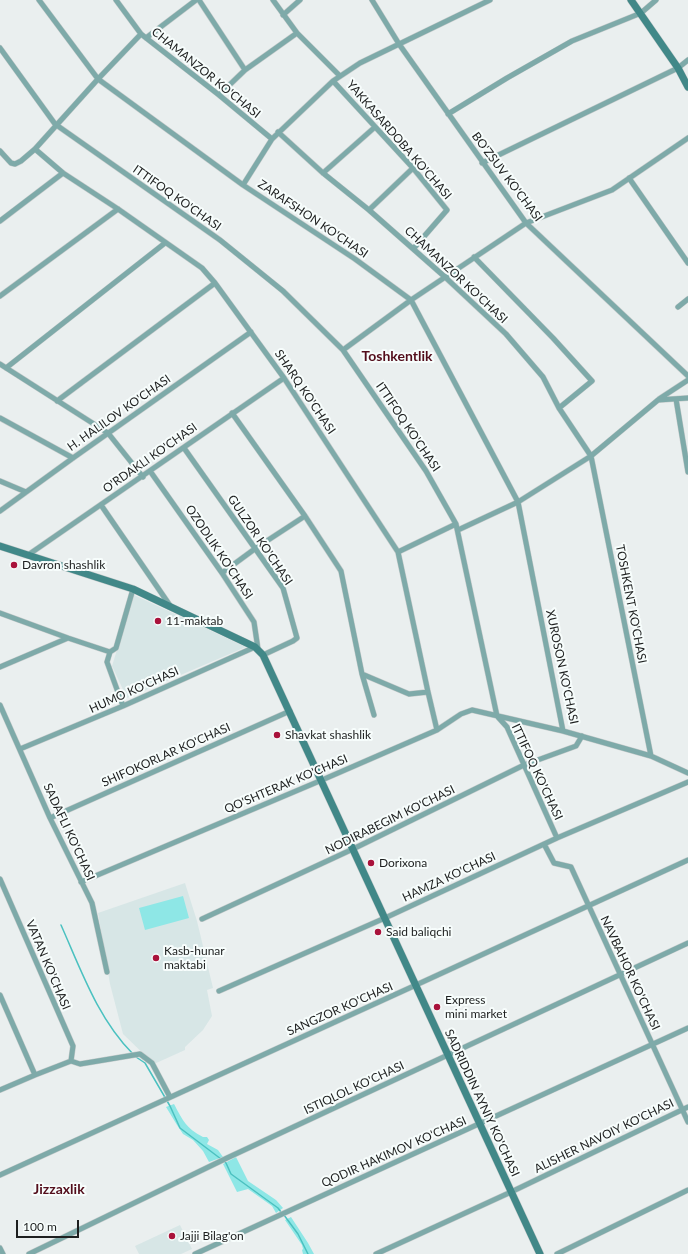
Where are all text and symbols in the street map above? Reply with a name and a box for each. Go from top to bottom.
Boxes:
street label: CHAMANZOR KO'CHASI [149,25,263,121]
street label: YAKKASARDOBA KO'CHASI [343,78,455,202]
street label: BO'ZSUV KO'CHASI [469,129,545,225]
street label: ITTIFOQ KO'CHASI [130,162,224,234]
street label: ZARAFSHON KO'CHASI [255,177,371,261]
street label: CHAMANZOR KO'CHASI [401,223,511,327]
street label: SHARQ KO'CHASI [271,347,339,437]
district label: Toshkentlik [362,348,432,364]
street label: H. HALILOV KO'CHASI [65,372,173,454]
street label: ITTIFOQ KO'CHASI [373,380,443,474]
street label: O'RDAKLI KO'CHASI [100,420,200,496]
street label: GULZOR KO'CHASI [224,492,296,588]
street label: OZODLIK KO'CHASI [182,502,256,602]
street label: TOSHKENT KO'CHASI [612,543,650,665]
place label: Davron shashlik [22,558,105,572]
marker: Davron shashlik [9,560,19,570]
street label: XUROSON KO'CHASI [543,608,581,726]
place label: 11-maktab [166,614,223,628]
marker: 11-maktab [153,616,163,626]
street label: HUMO KO'CHASI [87,664,181,716]
street label: SHIFOKORLAR KO'CHASI [99,720,233,790]
street label: ITTIFOQ KO'CHASI [508,722,566,822]
place label: Shavkat shashlik [285,728,371,742]
marker: Shavkat shashlik [272,730,282,740]
street label: QO'SHTERAK KO'CHASI [222,751,350,817]
street label: SADAFLI KO'CHASI [40,781,98,883]
street label: NODIRABEGIM KO'CHASI [323,782,457,858]
street label: HAMZA KO'CHASI [400,849,498,905]
place label: Dorixona [379,856,427,870]
marker: Dorixona [366,858,376,868]
street label: NAVBAHOR KO'CHASI [597,914,663,1032]
street label: VATAN KO'CHASI [23,918,73,1012]
place label: Said baliqchi [386,925,451,939]
marker: Said baliqchi [373,927,383,937]
place label: Kasb-hunar maktabi [164,944,225,972]
marker: Kasb-hunar maktabi [151,953,161,963]
street label: SANGZOR KO'CHASI [285,979,395,1039]
place label: Express mini market [445,993,507,1021]
marker: Express mini market [432,1002,442,1012]
street label: SADRIDDIN AYNIY KO'CHASI [441,1027,523,1179]
street label: ISTIQLOL KO'CHASI [301,1058,407,1118]
street label: ALISHER NAVOIY KO'CHASI [532,1096,676,1176]
street label: QODIR HAKIMOV KO'CHASI [319,1113,469,1191]
district label: Jizzaxlik [33,1181,85,1197]
scale bar [18,1212,81,1238]
text: 100 m [23,1219,57,1234]
place label: Jajji Bilag'on [180,1229,244,1243]
marker: Jajji Bilag'on [167,1231,177,1241]

